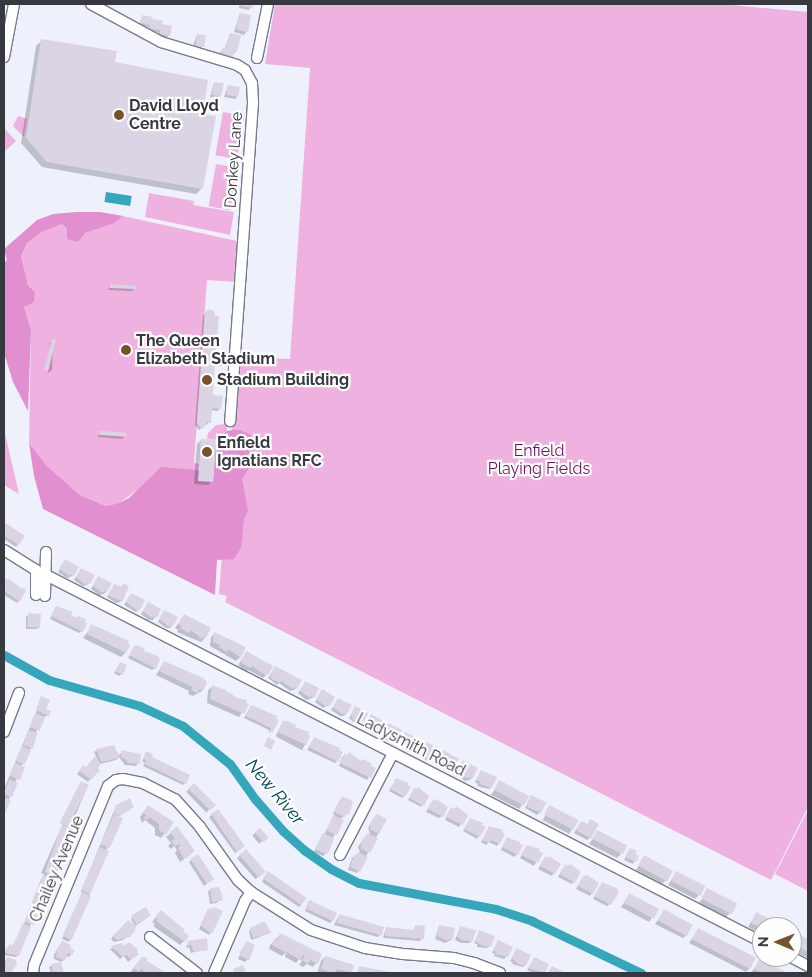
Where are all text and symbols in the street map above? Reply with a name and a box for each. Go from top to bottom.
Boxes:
place label: David Lloyd Centre [129,96,219,134]
marker: David Lloyd Centre [113,109,125,121]
street label: Donkey Lane [221,111,247,209]
place label: The Queen Elizabeth Stadium [136,331,275,369]
marker: The Queen Elizabeth Stadium [120,344,132,356]
place label: Stadium Building [217,370,349,390]
marker: Stadium Building [201,374,213,386]
place label: Enfield Ignatians RFC [217,433,322,471]
park label: Enfield Playing Fields [488,441,590,479]
marker: Enfield Ignatians RFC [201,446,213,458]
street label: Ladysmith Road [353,709,469,781]
water label: New River [241,754,309,830]
street label: Chailey Avenue [26,812,88,926]
north arrow [752,917,802,967]
text: N [755,936,771,947]

